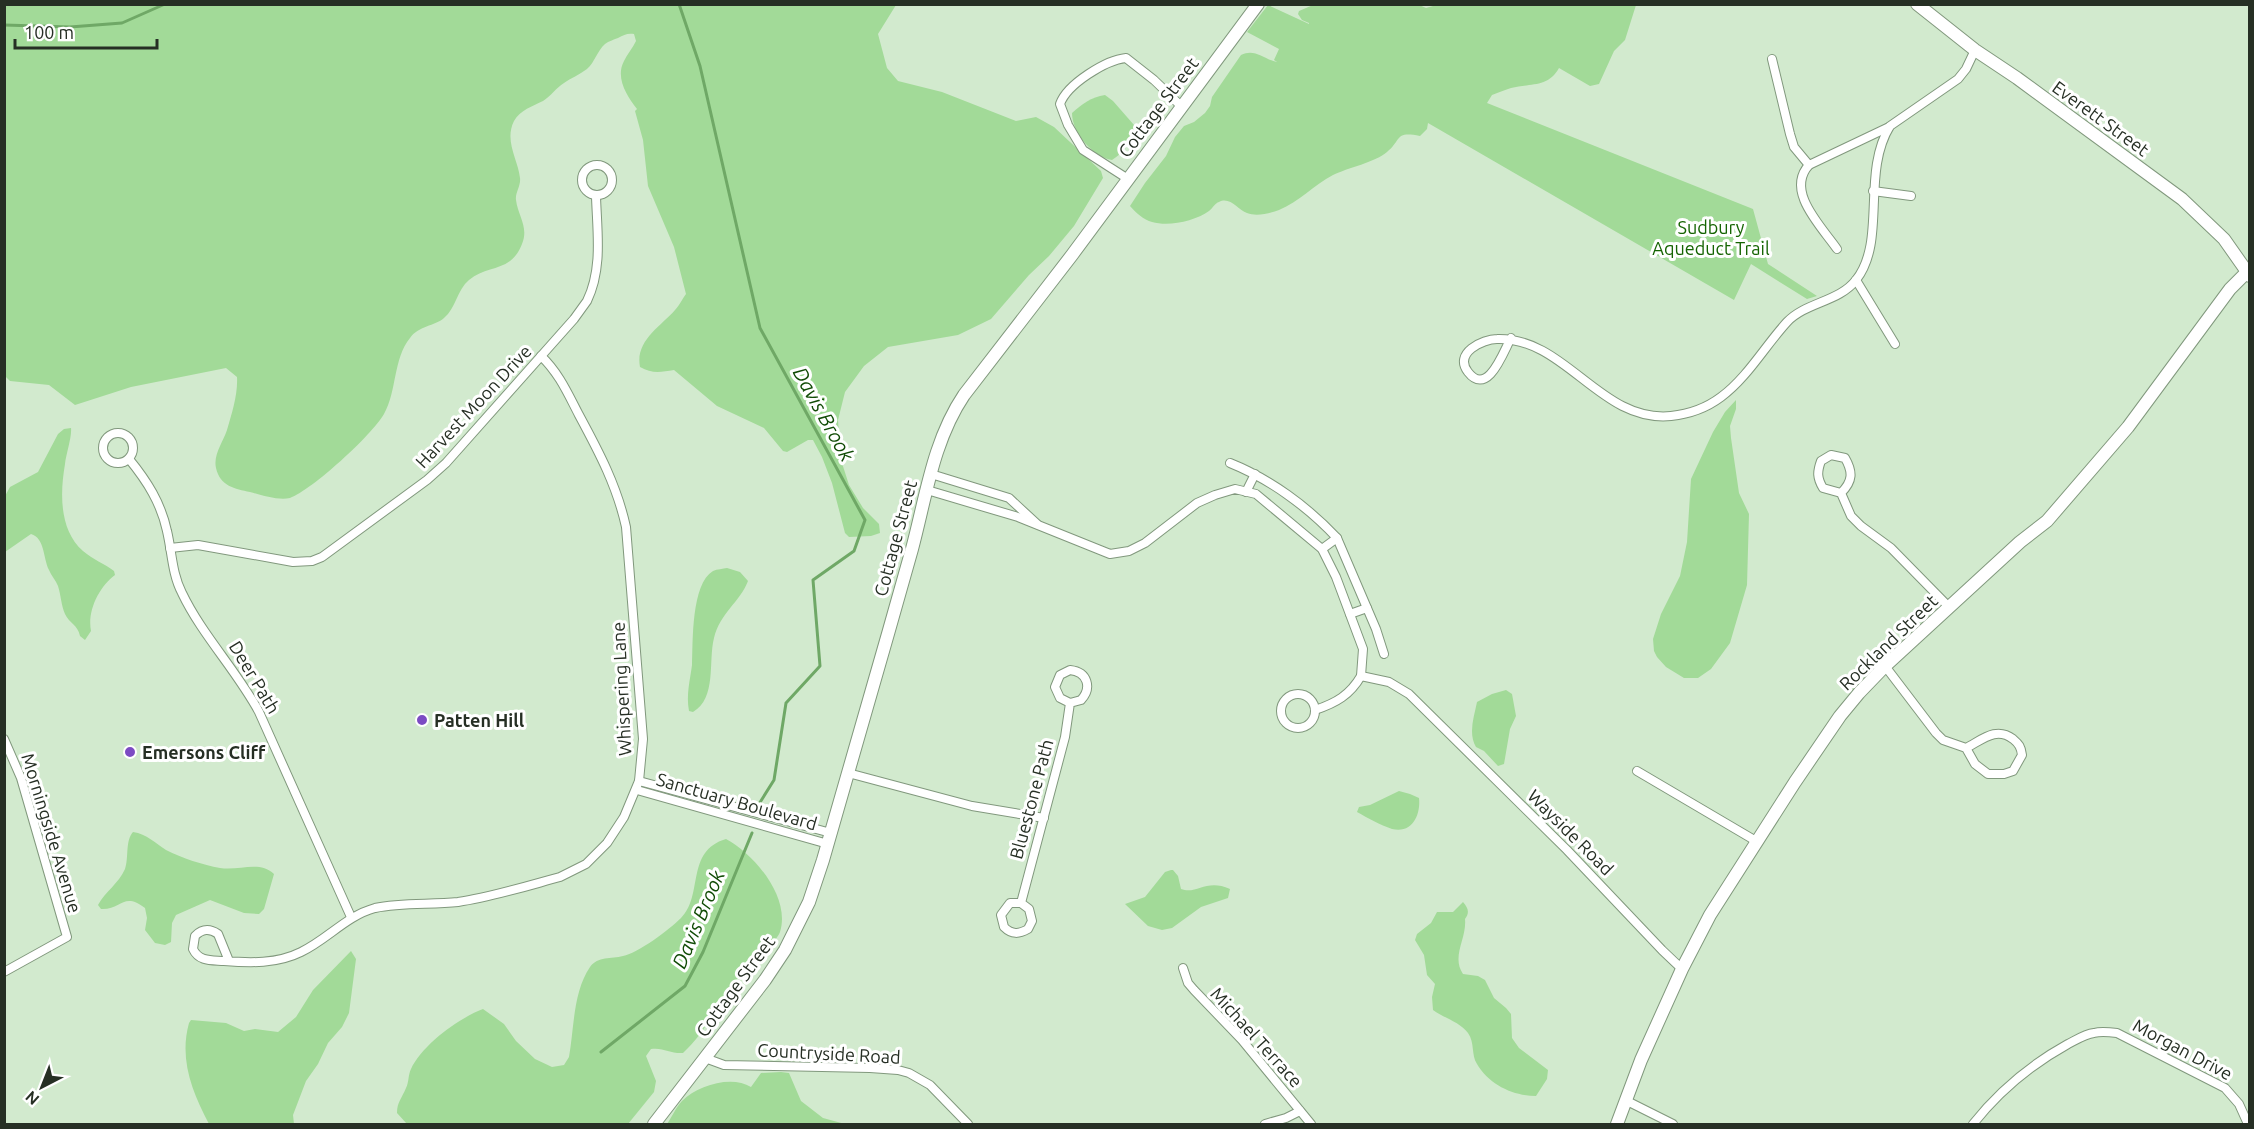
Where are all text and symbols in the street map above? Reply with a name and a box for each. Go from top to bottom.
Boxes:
scale bar [15,12,158,50]
text: 100 m [24,22,74,42]
street label: Cottage Street [1114,53,1202,161]
street label: Everett Street [2049,76,2153,160]
park label: Sudbury Aqueduct Trail [1652,217,1770,258]
street label: Harvest Moon Drive [411,341,535,471]
water label: Davis Brook [789,363,860,466]
street label: Cottage Street [870,478,920,598]
street label: Rockland Street [1835,590,1941,694]
street label: Whispering Lane [608,621,634,757]
street label: Deer Path [226,637,284,717]
place label: Patten Hill [434,710,525,730]
marker: Patten Hill [415,713,429,727]
street label: Bluestone Path [1005,737,1057,861]
place label: Emersons Cliff [142,742,266,762]
marker: Emersons Cliff [123,745,137,759]
street label: Morningside Avenue [18,751,86,915]
street label: Sanctuary Boulevard [654,768,820,834]
street label: Wayside Road [1524,785,1618,879]
water label: Davis Brook [667,866,729,971]
street label: Cottage Street [692,932,778,1040]
street label: Michael Terrace [1207,983,1307,1091]
street label: Morgan Drive [2130,1014,2236,1084]
street label: Countryside Road [757,1039,901,1067]
north arrow [12,1057,72,1117]
text: N [22,1087,42,1109]

